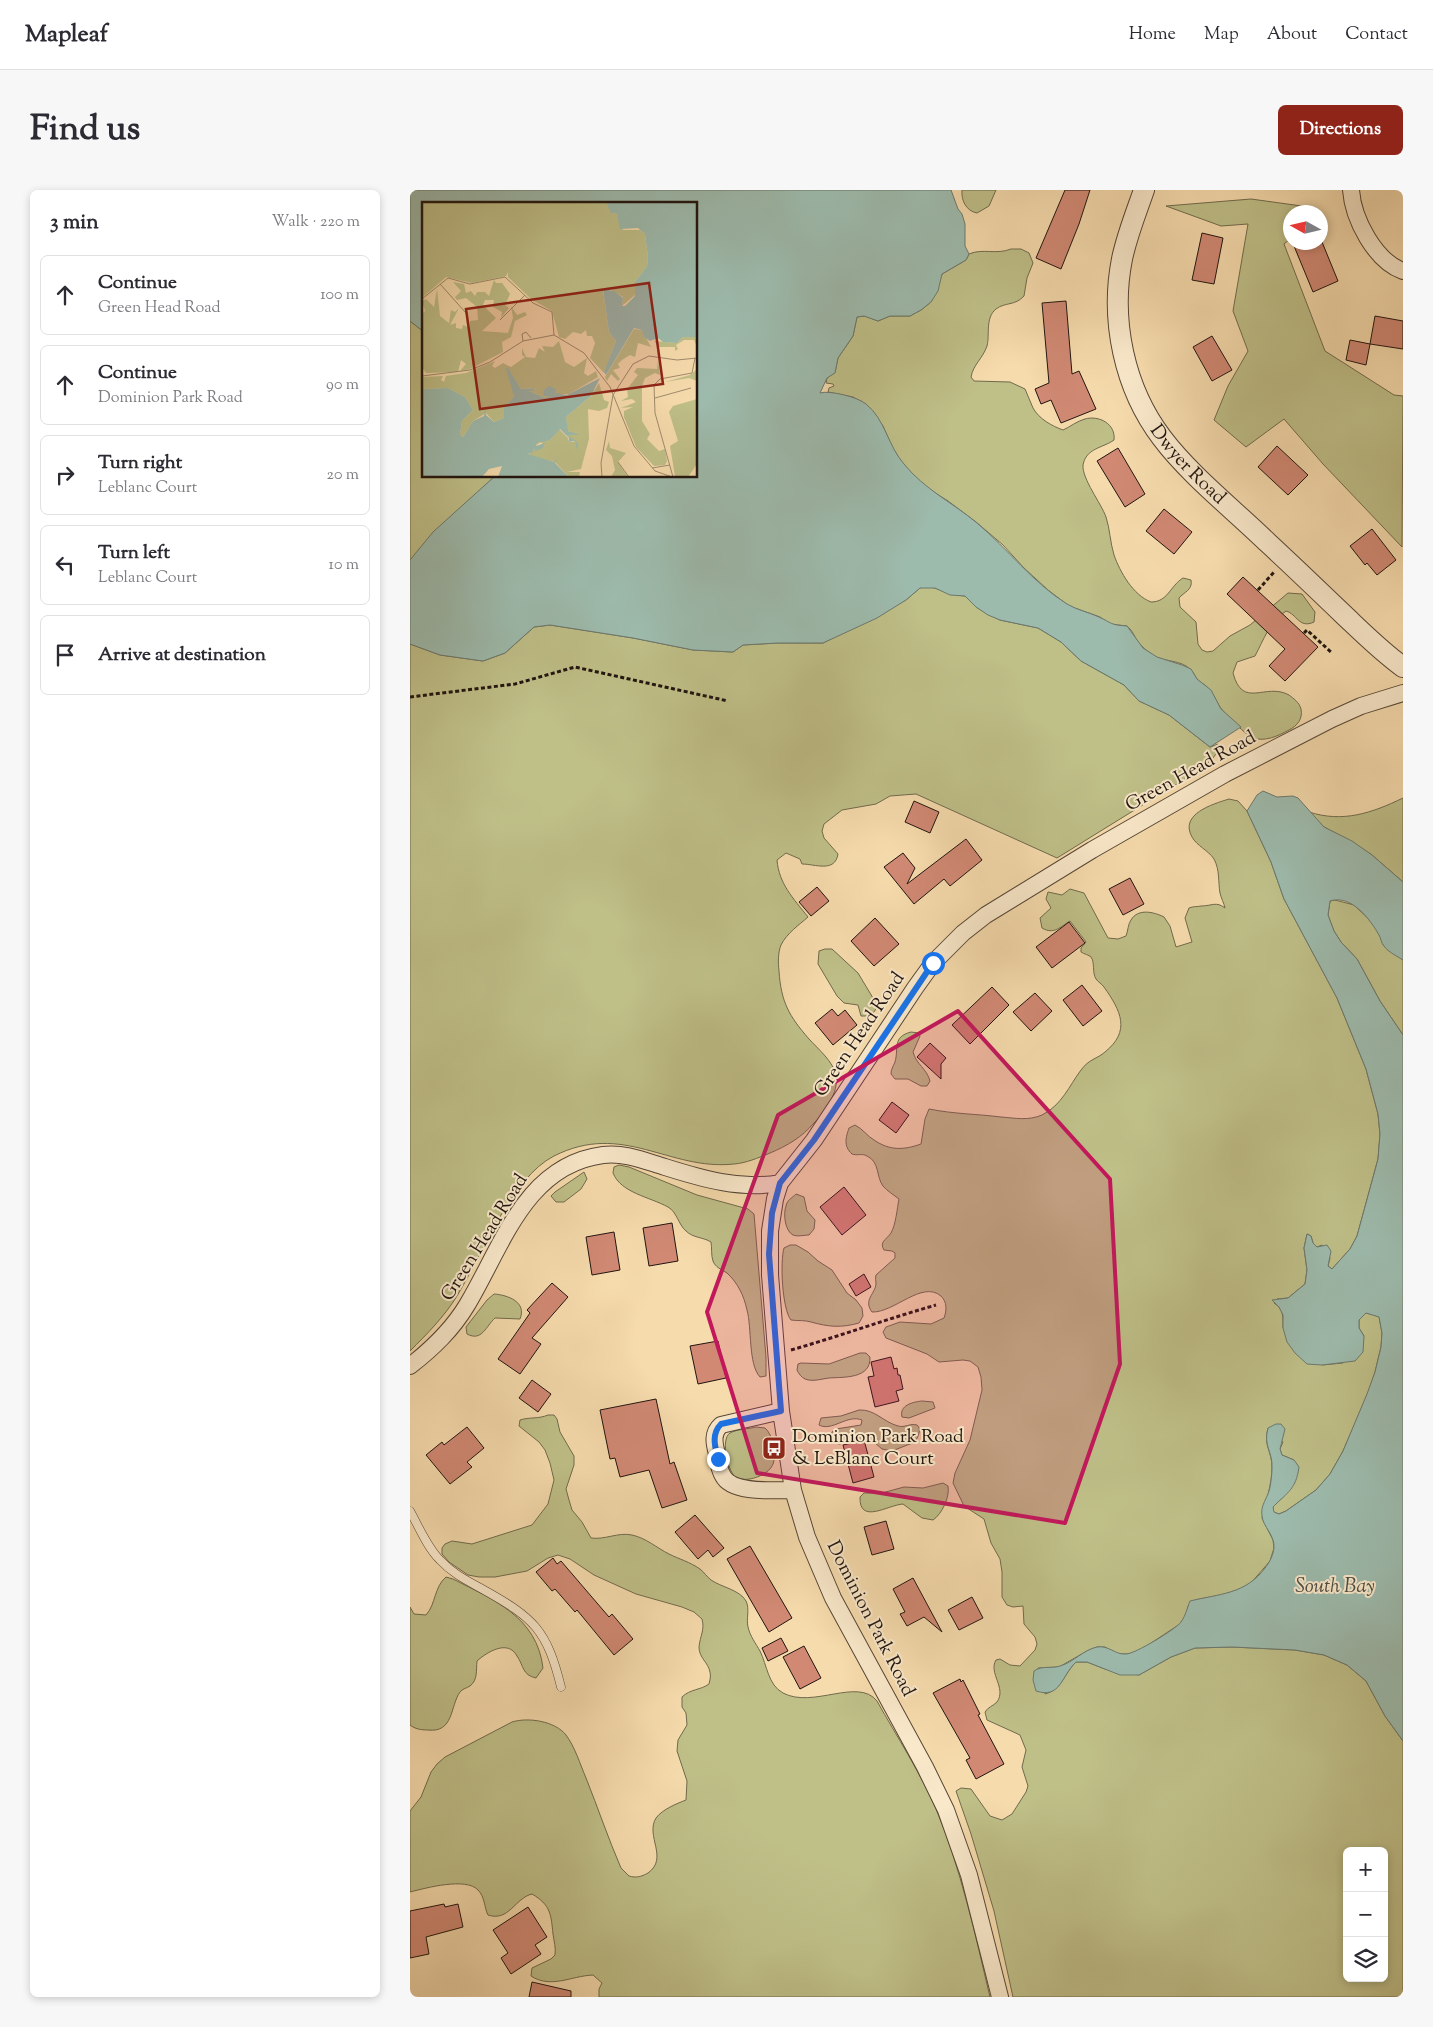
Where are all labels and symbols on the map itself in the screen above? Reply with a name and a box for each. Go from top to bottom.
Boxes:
inset map [422,202,698,478]
north arrow [1283,205,1328,250]
street label: Dwyer Road [1143,419,1232,511]
street label: Green Head Road [1121,725,1261,819]
route start [922,952,945,975]
street label: Green Head Road [808,967,912,1103]
street label: Green Head Road [435,1169,535,1307]
place label: Dominion Park Road & LeBlanc Court [792,1424,964,1473]
bus stop icon: Dominion Park Road & LeBlanc Court [761,1435,787,1461]
route end [707,1448,730,1471]
street label: Dominion Park Road [819,1536,921,1702]
water label: South Bay [1295,1573,1375,1602]

